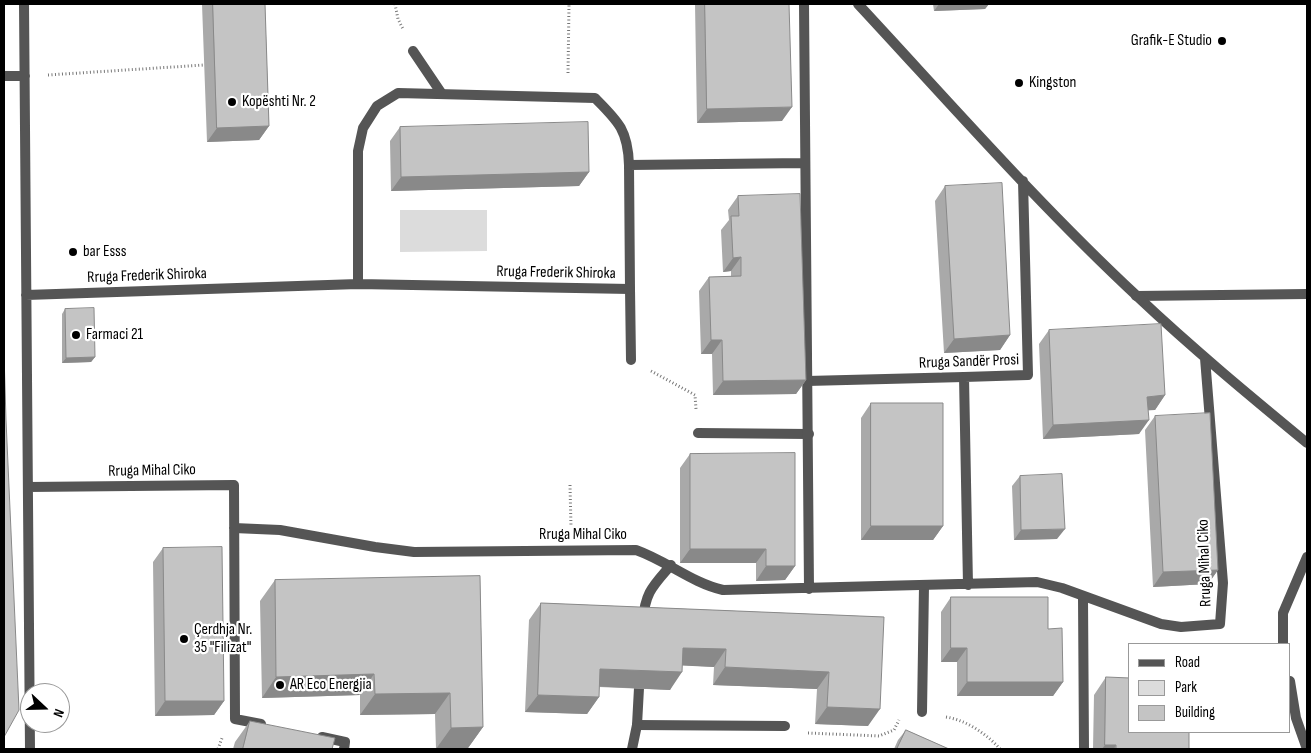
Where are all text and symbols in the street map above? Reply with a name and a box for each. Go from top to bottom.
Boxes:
place label: Grafik-E Studio [1131,31,1212,51]
marker: Grafik-E Studio [1216,35,1228,47]
place label: Kingston [1029,73,1076,93]
marker: Kingston [1013,77,1025,89]
place label: Kopështi Nr. 2 [242,92,316,112]
marker: Kopështi Nr. 2 [226,96,238,108]
place label: bar Esss [83,242,126,262]
marker: bar Esss [67,246,79,258]
street label: Rruga Frederik Shiroka [496,262,616,284]
street label: Rruga Frederik Shiroka [87,264,207,288]
place label: Farmaci 21 [86,325,143,345]
marker: Farmaci 21 [70,329,82,341]
street label: Rruga Sandër Prosi [919,351,1019,373]
street label: Rruga Mihal Ciko [108,461,196,481]
street label: Rruga Mihal Ciko [1194,519,1216,607]
street label: Rruga Mihal Ciko [539,525,627,545]
place label: Çerdhja Nr. 35 "Filizat" [194,620,252,658]
marker: Çerdhja Nr. 35 "Filizat" [178,633,190,645]
legend [1128,643,1291,733]
text: Road [1175,653,1200,672]
place label: AR Eco Energjia [290,675,372,695]
text: Park [1175,678,1197,697]
marker: AR Eco Energjia [274,679,286,691]
north arrow [20,683,70,733]
text: Building [1175,703,1215,722]
text: N [49,707,68,720]

